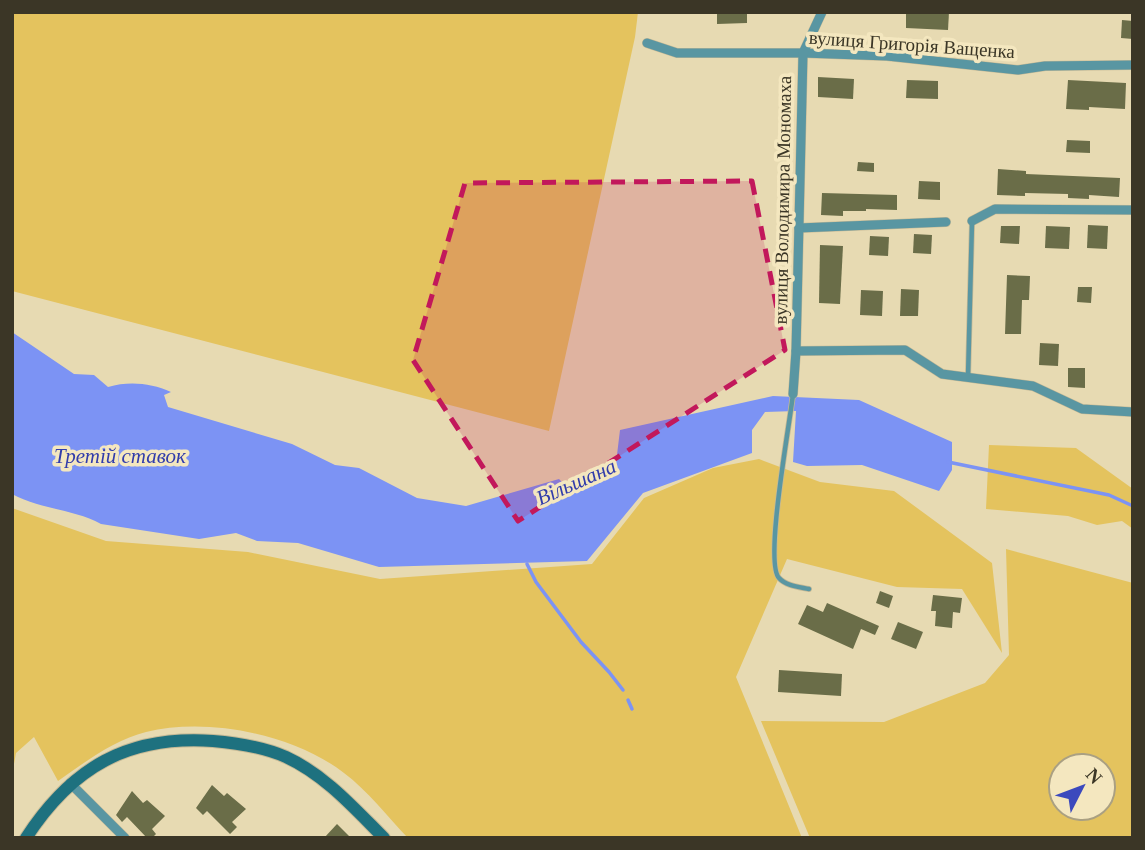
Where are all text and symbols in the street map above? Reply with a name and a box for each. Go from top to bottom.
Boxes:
street label: вулиця Григорія Ващенка [808,27,1016,62]
street label: вулиця Володимира Мономаха [770,75,795,324]
water label: Третій ставок [54,444,186,468]
water label: Вільшана [532,454,620,510]
north arrow [1047,752,1117,822]
text: N [1082,764,1107,788]

